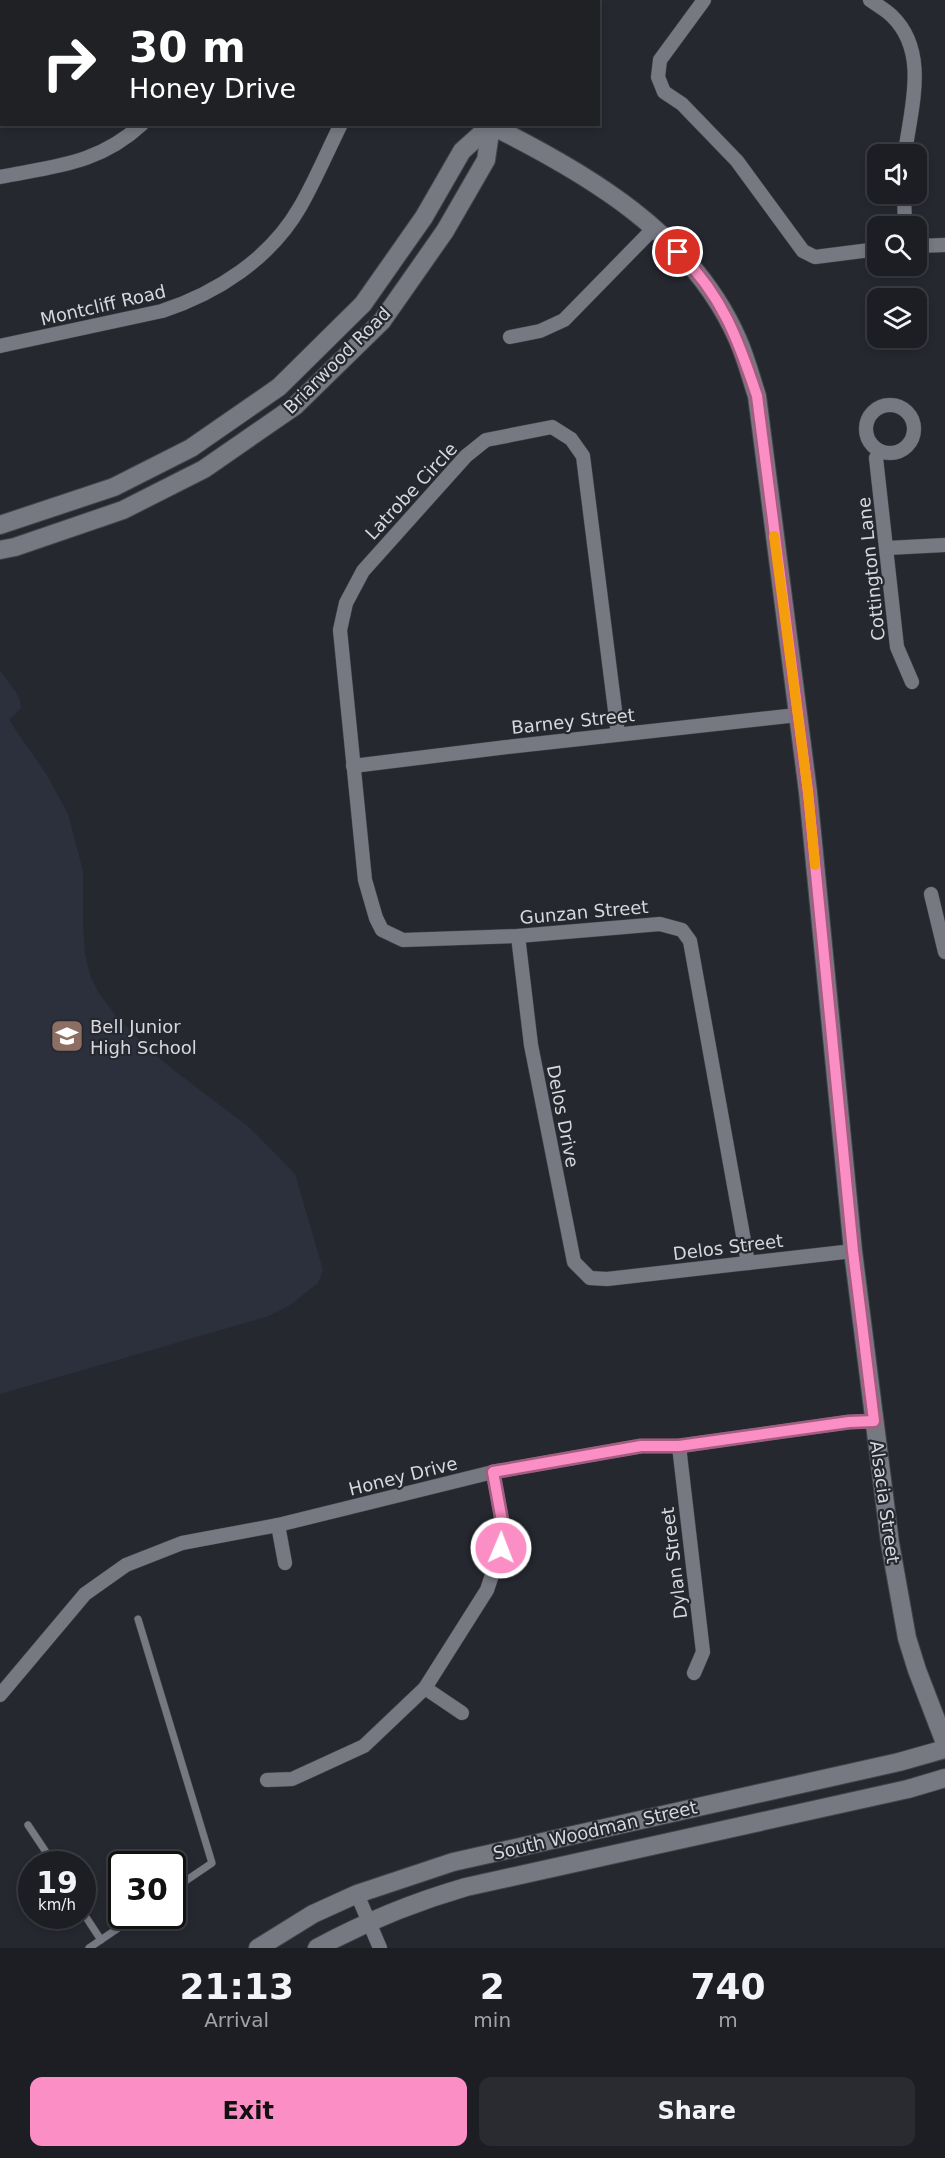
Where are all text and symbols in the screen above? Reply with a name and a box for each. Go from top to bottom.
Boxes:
text: 30 m [129,23,246,72]
icon: right [30,24,108,102]
text: Honey Drive [129,73,296,104]
map controls [867,144,927,348]
button: sound [867,144,927,204]
button: search [867,216,927,276]
pin [652,226,703,277]
icon: arrive [661,235,694,268]
street label: Montcliff Road [38,280,168,330]
button: layers [867,288,927,348]
street label: Briarwood Road [279,302,395,418]
street label: Latrobe Circle [361,438,461,544]
street label: Cottington Lane [853,496,889,642]
street label: Barney Street [510,704,636,738]
street label: Gunzan Street [519,896,649,928]
place label: Bell Junior High School [90,1016,197,1058]
school or university icon: Bell Junior High School [49,1018,85,1054]
street label: Delos Drive [543,1063,583,1169]
street label: Delos Street [672,1230,784,1264]
street label: Alsacia Street [866,1439,904,1565]
street label: Honey Drive [346,1452,460,1500]
street label: Dylan Street [657,1506,691,1620]
position arrow [469,1516,533,1580]
street label: South Woodman Street [491,1796,699,1864]
speed limit sign: 30 [108,1851,186,1929]
text: 19 [36,1865,78,1900]
text: km/h [38,1896,76,1914]
text: 21:13 [179,1966,294,2007]
text: 2 [480,1966,505,2007]
text: 740 [690,1966,766,2007]
text: Arrival [204,2008,269,2032]
text: min [473,2008,511,2032]
text: m [718,2008,738,2032]
button: Exit [30,2077,467,2146]
button: Share [479,2077,915,2146]

